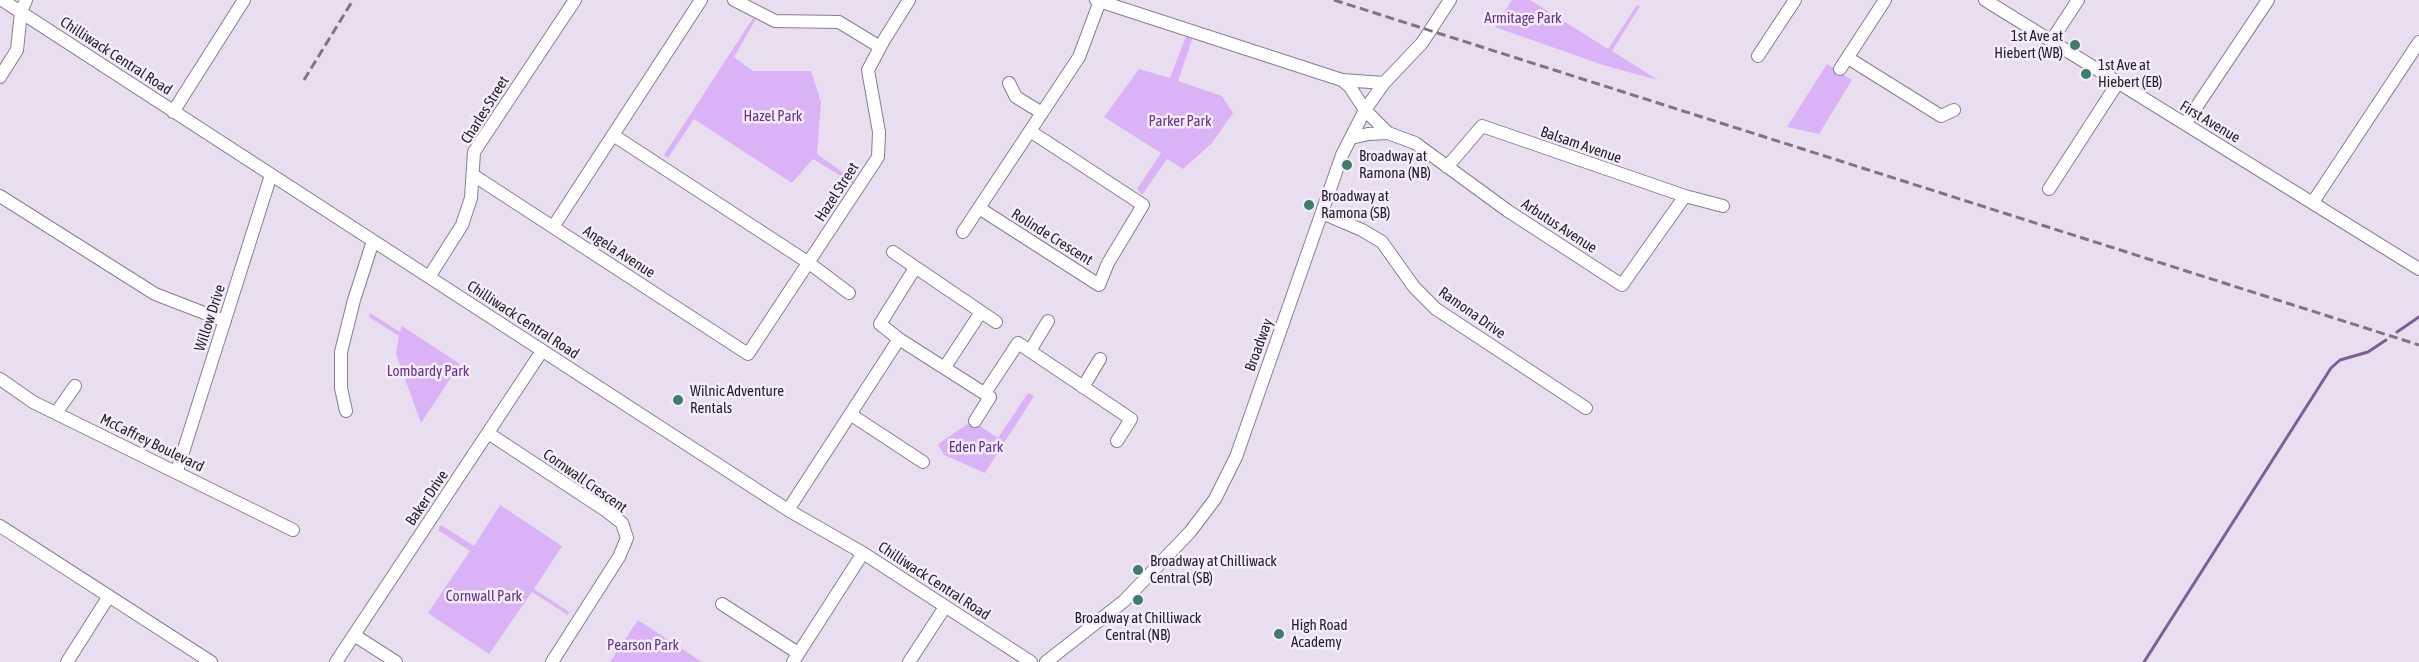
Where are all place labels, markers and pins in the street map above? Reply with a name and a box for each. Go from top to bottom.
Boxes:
place label: 1st Ave at Hiebert (WB) [1994,27,2063,62]
marker: 1st Ave at Hiebert (WB) [2068,38,2082,52]
place label: 1st Ave at Hiebert (EB) [2098,56,2162,91]
marker: 1st Ave at Hiebert (EB) [2079,67,2093,81]
place label: Broadway at Ramona (NB) [1359,147,1431,182]
marker: Broadway at Ramona (NB) [1340,158,1354,172]
place label: Broadway at Ramona (SB) [1321,187,1390,222]
marker: Broadway at Ramona (SB) [1302,198,1316,212]
place label: Wilnic Adventure Rentals [690,382,784,417]
marker: Wilnic Adventure Rentals [671,393,685,407]
place label: Broadway at Chilliwack Central (SB) [1150,552,1277,587]
marker: Broadway at Chilliwack Central (SB) [1131,563,1145,577]
marker: Broadway at Chilliwack Central (NB) [1131,593,1145,607]
place label: Broadway at Chilliwack Central (NB) [1075,609,1201,644]
place label: High Road Academy [1291,616,1348,651]
marker: High Road Academy [1272,627,1286,641]

